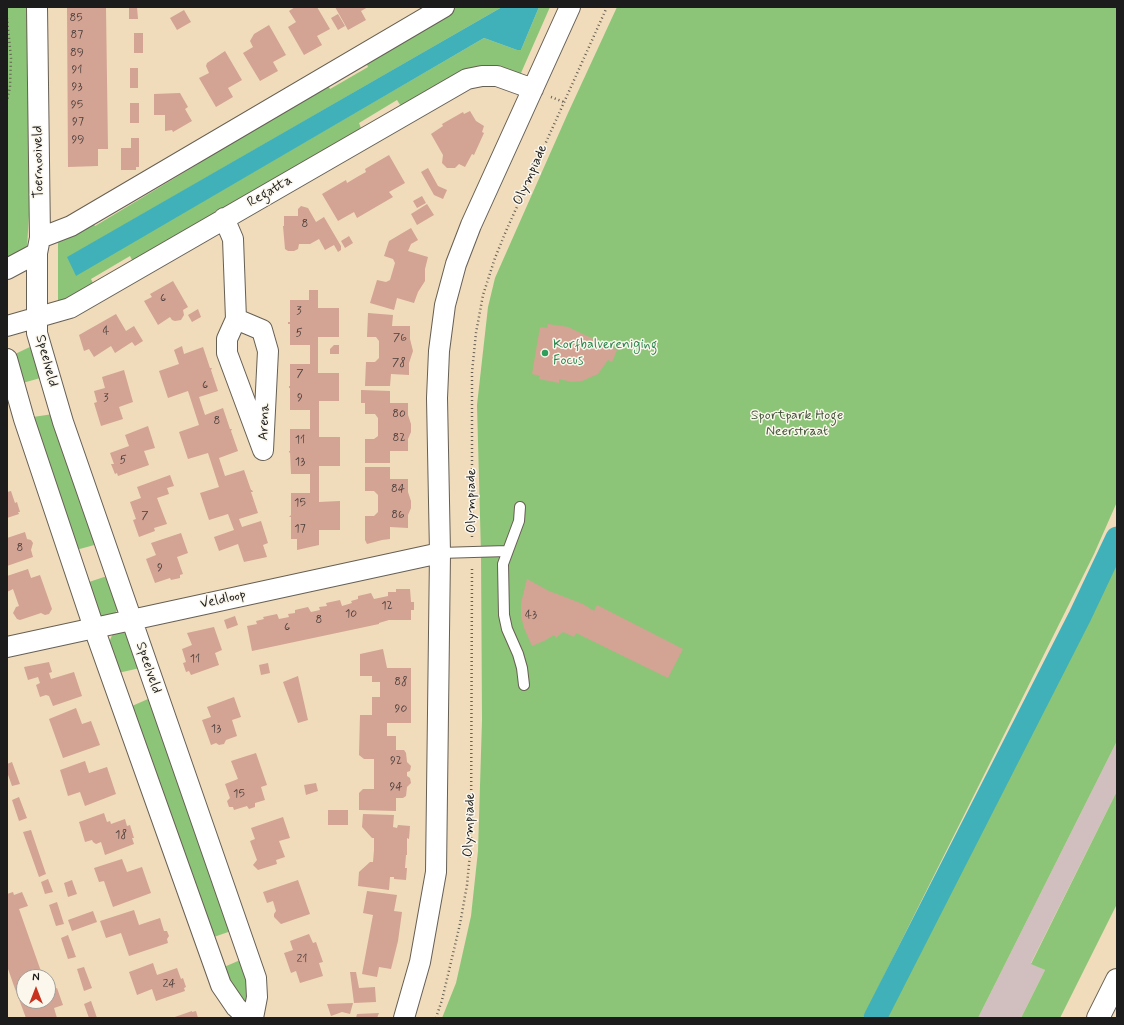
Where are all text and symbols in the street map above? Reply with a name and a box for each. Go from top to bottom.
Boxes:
house number: 85 [69,11,83,25]
house number: 87 [71,28,83,42]
house number: 89 [70,46,84,60]
house number: 91 [71,63,83,77]
house number: 93 [72,80,82,94]
house number: 95 [71,98,83,112]
house number: 97 [72,115,84,129]
street label: Toernooiveld [30,125,48,199]
house number: 99 [71,133,85,147]
street label: Olympiade [510,142,552,208]
street label: Regatta [245,172,295,212]
house number: 8 [302,217,308,231]
house number: 6 [160,291,166,305]
house number: 3 [296,304,302,318]
house number: 4 [103,324,109,338]
house number: 5 [295,326,303,340]
house number: 76 [393,331,407,345]
street label: Speelveld [31,333,61,389]
place label: Korfbalvereniging Focus [553,337,657,370]
marker: Korfbalvereniging Focus [540,348,550,358]
house number: 78 [392,356,406,370]
house number: 7 [296,367,304,381]
house number: 6 [202,378,208,392]
house number: 3 [103,391,109,405]
house number: 9 [297,391,303,405]
street label: Arena [256,403,274,441]
house number: 80 [392,407,406,421]
park label: Sportpark Hoge Neerstraat [751,408,843,440]
house number: 8 [214,414,220,428]
house number: 82 [392,431,406,445]
house number: 11 [295,433,305,447]
house number: 5 [119,453,127,467]
house number: 13 [295,455,305,469]
street label: Olympiade [464,469,480,533]
house number: 84 [391,482,405,496]
house number: 15 [294,496,306,510]
house number: 86 [391,508,405,522]
house number: 7 [141,509,149,523]
house number: 17 [294,522,306,536]
house number: 8 [17,541,23,555]
house number: 9 [157,561,163,575]
street label: Veldloop [199,587,247,613]
house number: 12 [381,599,393,613]
house number: 10 [345,607,357,621]
house number: 43 [525,608,537,622]
house number: 8 [316,613,322,627]
house number: 6 [284,620,290,634]
street label: Speelveld [131,640,165,696]
house number: 11 [190,652,200,666]
house number: 88 [394,675,408,689]
house number: 90 [395,702,407,716]
house number: 13 [211,722,221,736]
house number: 92 [390,754,402,768]
house number: 94 [389,780,403,794]
house number: 15 [233,787,245,801]
street label: Olympiade [460,792,480,858]
house number: 18 [115,828,127,842]
house number: 21 [296,952,308,966]
north arrow [16,969,56,1009]
text: N [32,971,40,985]
house number: 24 [162,977,176,991]

